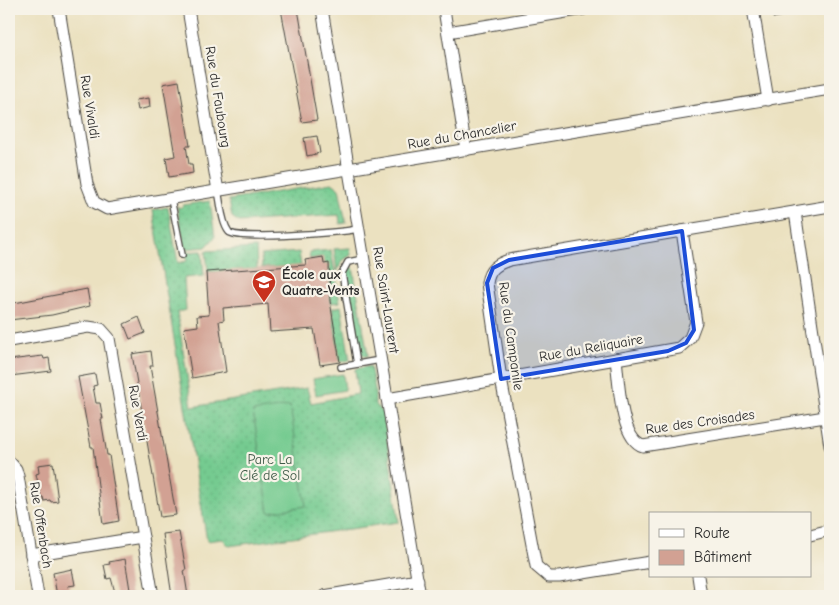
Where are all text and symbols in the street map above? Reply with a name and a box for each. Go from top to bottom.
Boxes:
street label: Rue du Faubourg [202,45,234,149]
street label: Rue Vivaldi [77,74,103,140]
street label: Rue du Chancelier [406,117,518,153]
street label: Rue Saint-Laurent [369,245,403,356]
place label: École aux Quatre-Vents [282,266,359,299]
school or university icon: École aux Quatre-Vents [251,269,277,303]
street label: Rue du Campanile [495,281,527,391]
street label: Rue du Reliquaire [538,331,644,365]
street label: Rue Verdi [125,384,151,442]
street label: Rue des Croisades [644,406,756,438]
park label: Parc La Clé de Sol [240,451,300,484]
street label: Rue Offenbach [26,480,56,570]
legend [649,512,812,578]
text: Route [694,524,730,542]
text: Bâtiment [694,548,752,566]

